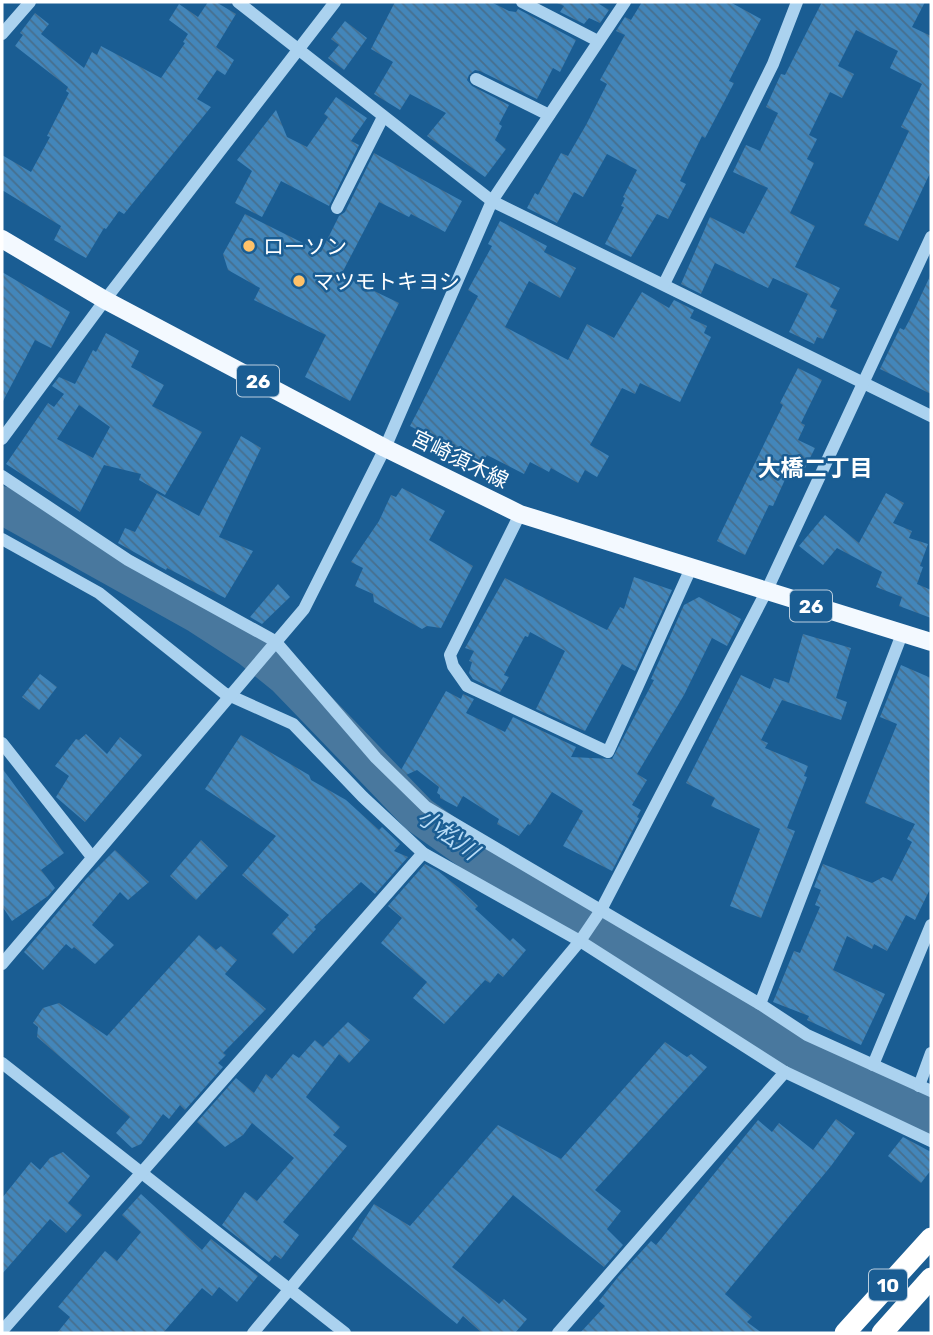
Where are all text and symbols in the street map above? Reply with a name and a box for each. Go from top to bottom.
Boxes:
place label: ローソン [263,234,347,259]
marker: ローソン [241,238,257,254]
place label: マツモトキヨシ [313,269,460,294]
marker: マツモトキヨシ [291,273,307,289]
road number: 26 [237,366,279,396]
street label: 宮崎須木線 [407,425,513,493]
district label: 大橋二丁目 [758,454,873,482]
road number: 26 [790,590,832,622]
water label: 小松川 [412,802,487,867]
road number: 10 [869,1270,907,1301]

